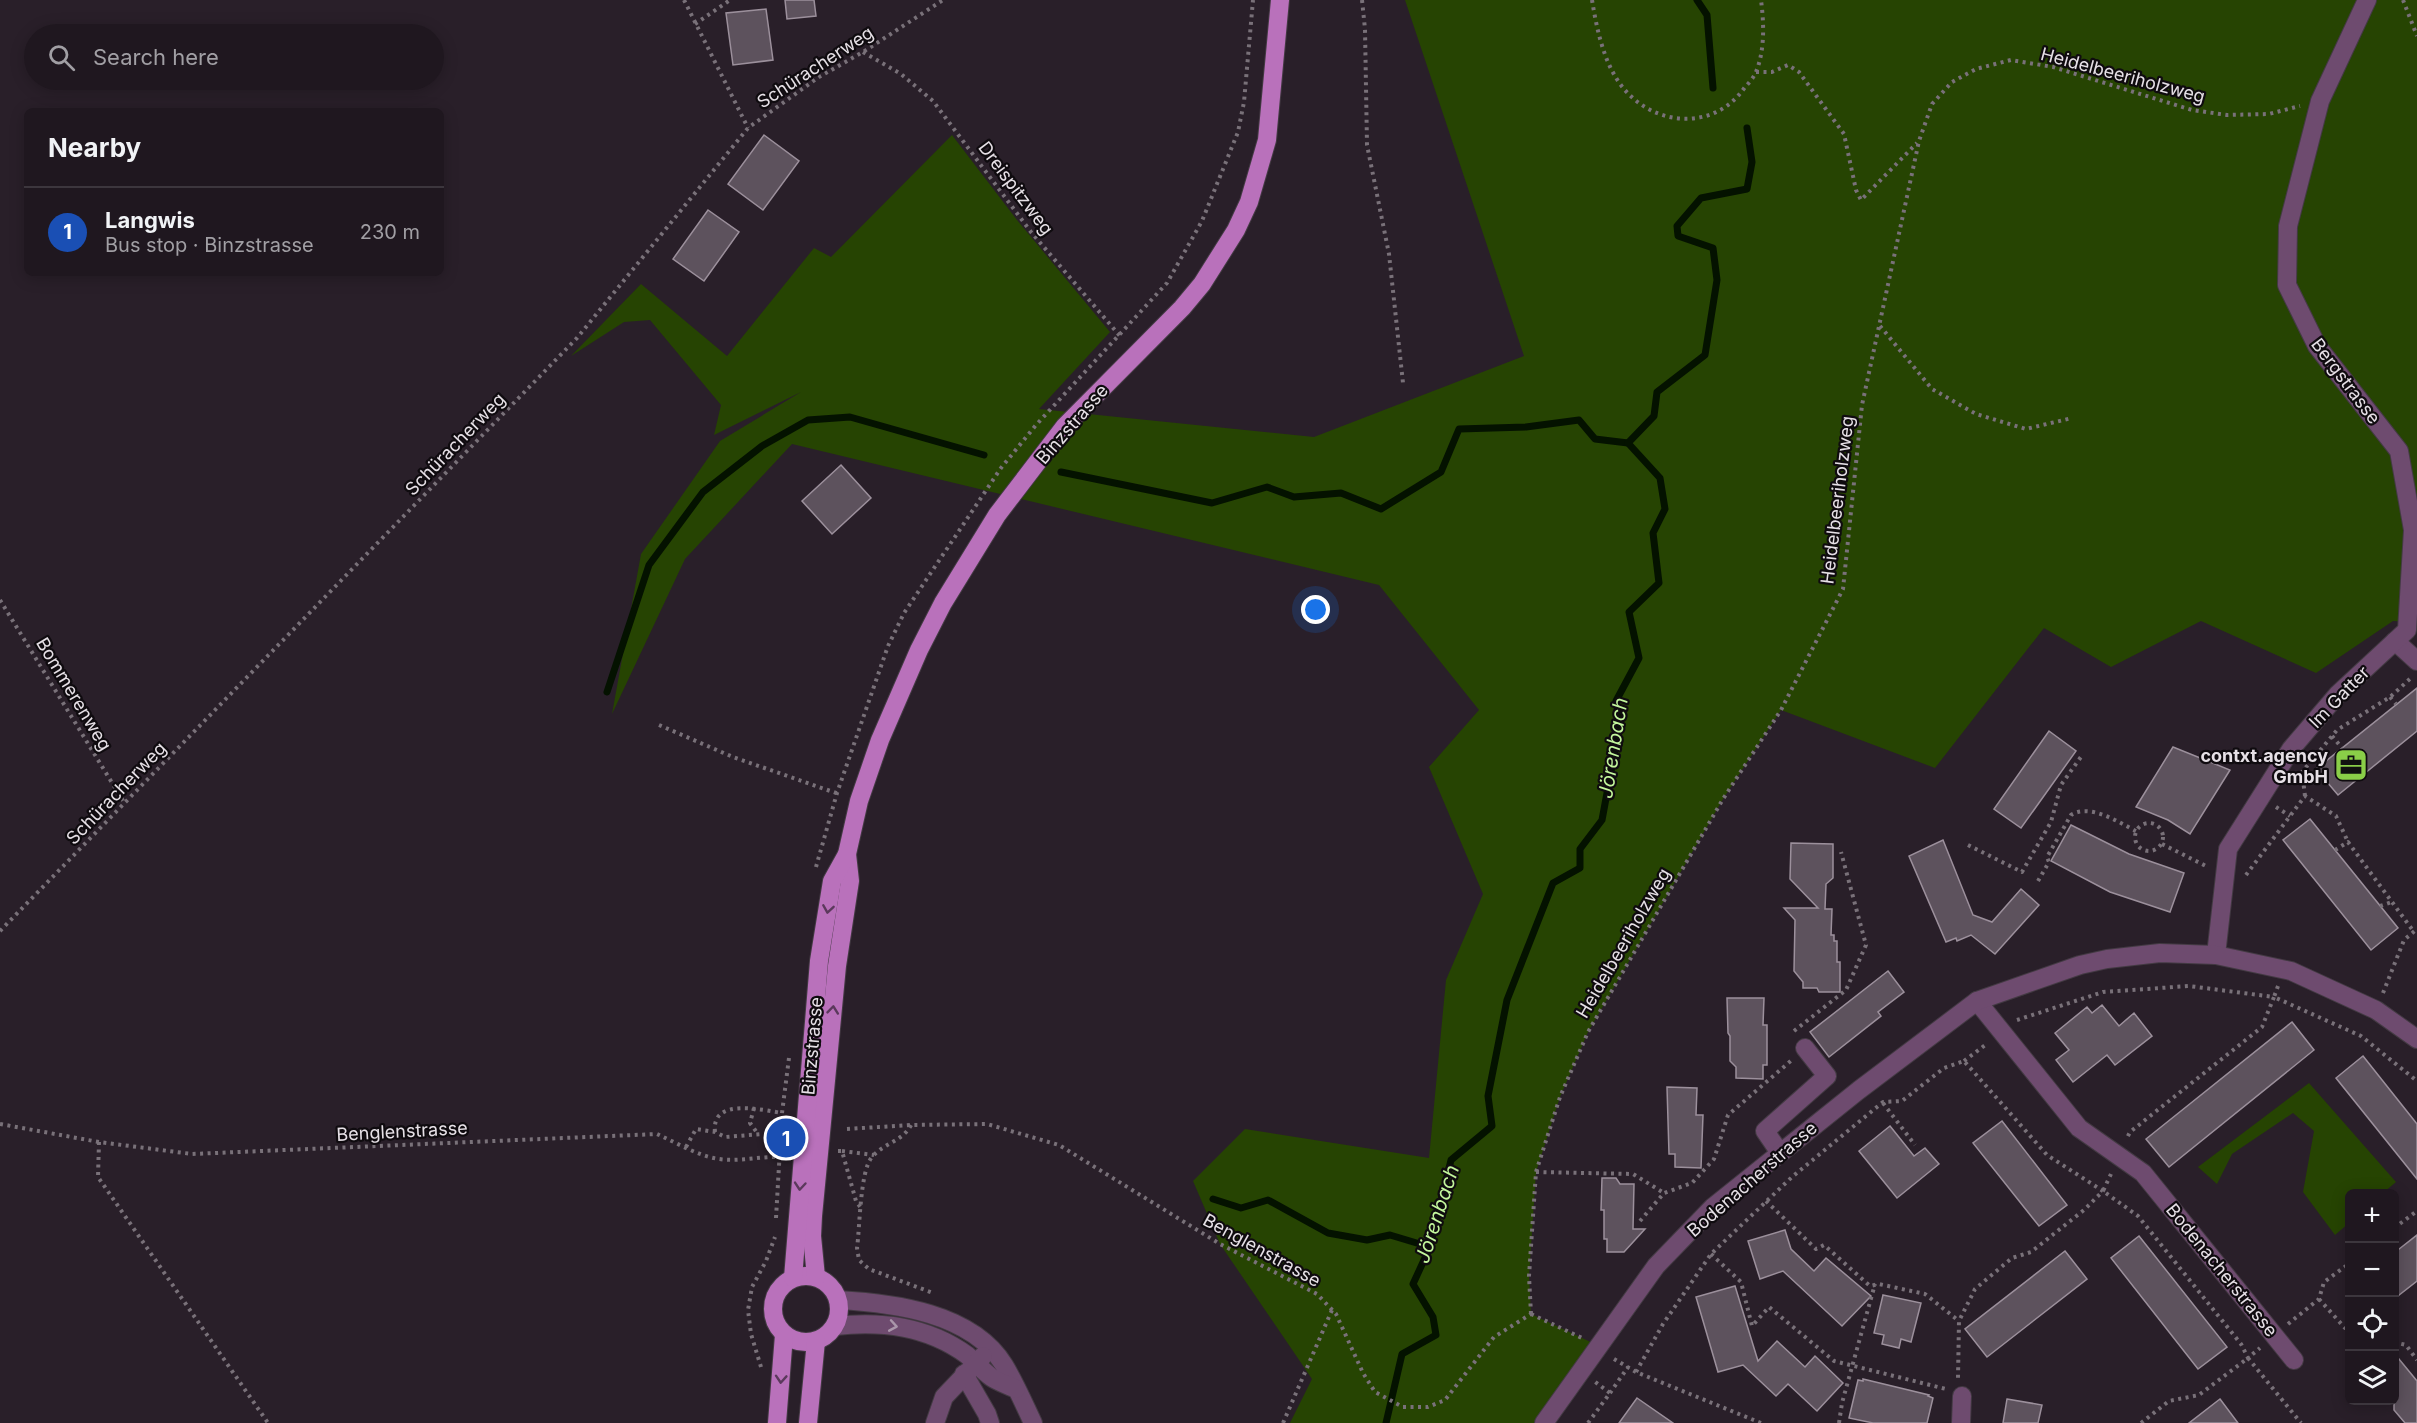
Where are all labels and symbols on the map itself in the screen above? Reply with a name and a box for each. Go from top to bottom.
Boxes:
street label: Schüracherweg [753,22,877,112]
street label: Heidelbeeriholzweg [2039,43,2207,107]
street label: Dreispitzweg [974,137,1058,239]
street label: Bergstrasse [2307,334,2385,428]
street label: Binzstrasse [1032,380,1112,468]
street label: Schüracherweg [401,388,509,500]
street label: Heidelbeeriholzweg [1816,415,1858,585]
your location [1301,595,1330,624]
street label: Bommerenweg [32,634,116,754]
street label: Im Gatter [2304,662,2374,732]
water label: Jörenbach [1593,696,1633,800]
street label: Schüracherweg [62,737,170,849]
place label: contxt.agency GmbH [2200,745,2328,787]
office icon: contxt.agency GmbH [2333,747,2369,783]
street label: Heidelbeeriholzweg [1572,864,1674,1022]
one-way arrow [822,903,835,913]
street label: Binzstrasse [797,996,827,1096]
one-way arrow [826,1005,839,1014]
pin: 1 [766,1116,806,1160]
street label: Benglenstrasse [336,1117,468,1145]
street label: Bodenacherstrasse [1683,1117,1821,1241]
water label: Jörenbach [1410,1162,1464,1266]
one-way arrow [794,1182,807,1191]
street label: Bodenacherstrasse [2162,1199,2282,1341]
street label: Benglenstrasse [1200,1209,1324,1291]
one-way arrow [888,1319,898,1331]
one-way arrow [775,1374,788,1384]

